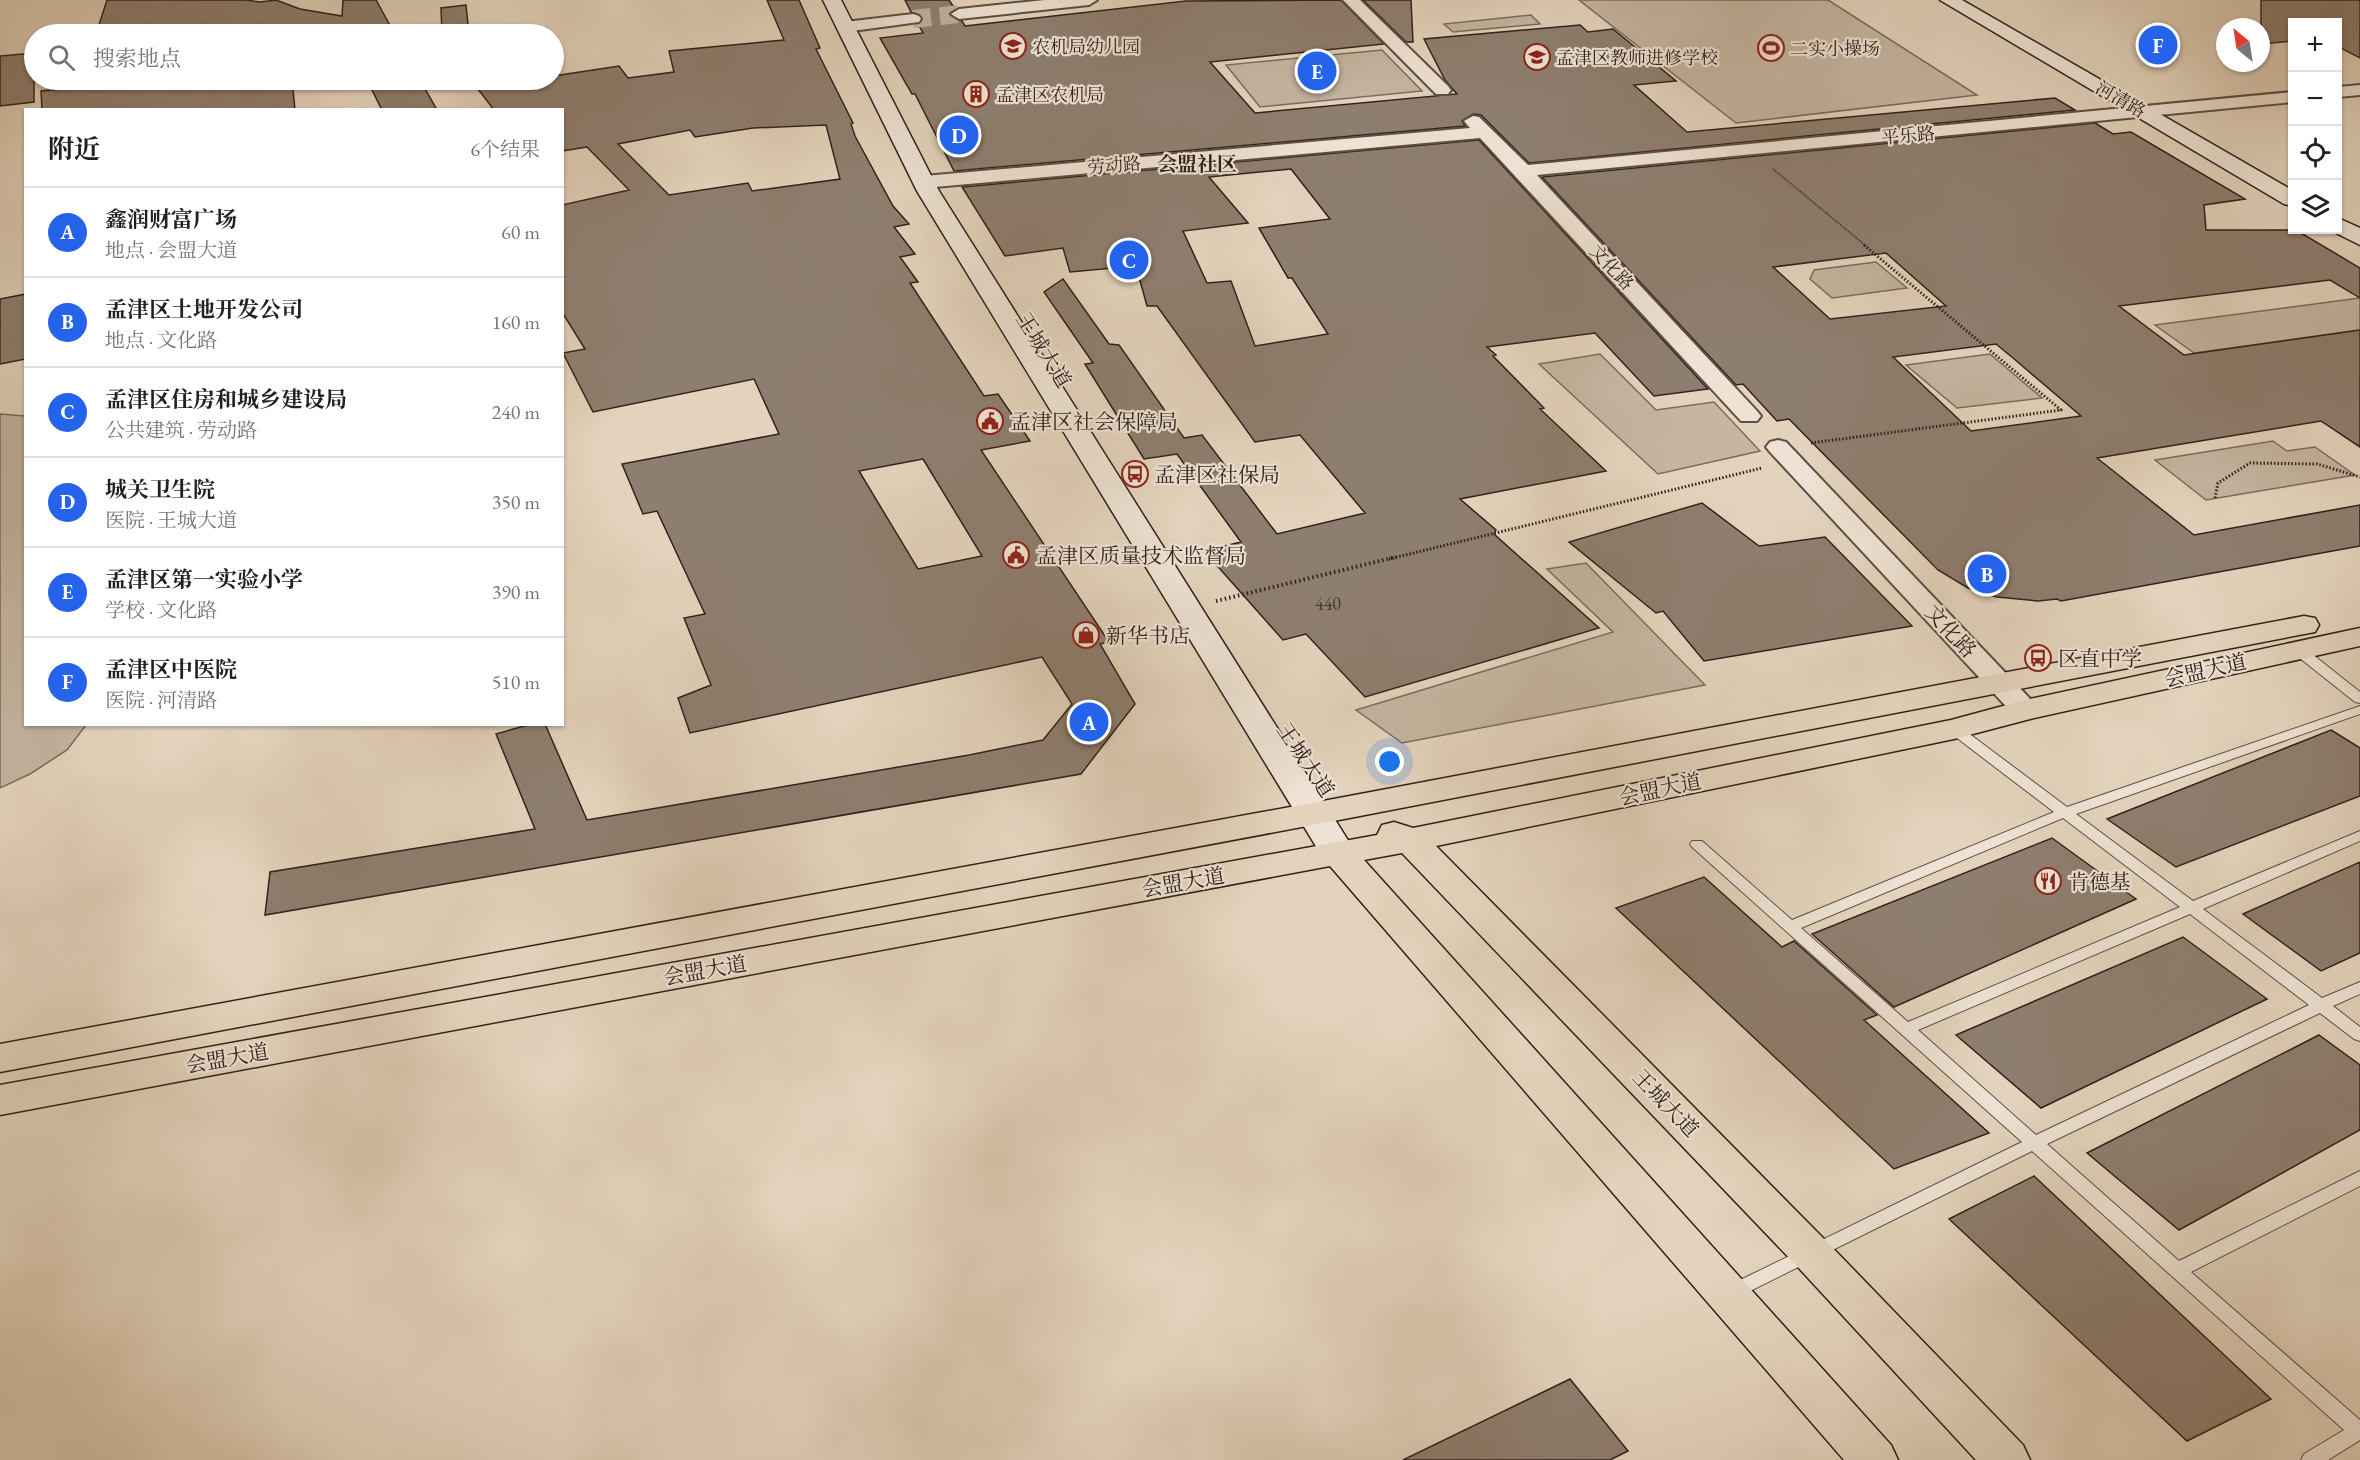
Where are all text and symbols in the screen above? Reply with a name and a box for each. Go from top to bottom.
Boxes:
north arrow [2216,18,2270,72]
map controls [2288,18,2342,234]
button: + [2288,18,2342,72]
pin: F [2138,22,2178,68]
search box [24,24,564,90]
school or university icon: 农机局幼儿园 [998,31,1028,61]
sports icon: 二实小操场 [1756,33,1786,63]
place label: 农机局幼儿园 [1032,35,1140,58]
place label: 二实小操场 [1790,37,1880,60]
icon: search [45,41,78,74]
school or university icon: 孟津区教师进修学校 [1522,42,1552,72]
text: 搜索地点 [93,44,181,73]
place label: 孟津区教师进修学校 [1556,46,1718,69]
pin: E [1298,48,1336,94]
button: − [2288,72,2342,126]
street label: 河清路 [2092,76,2150,122]
building icon: 孟津区农机局 [961,79,991,109]
place label: 孟津区农机局 [996,83,1104,106]
pin: D [940,112,978,158]
street label: 平乐路 [1880,121,1936,149]
button: locate [2288,126,2342,180]
text: 附近 [48,132,100,166]
text: 6个结果 [470,136,540,162]
street label: 劳动路 [1086,151,1142,179]
district label: 会盟社区 [1157,151,1237,177]
button: layers [2288,180,2342,234]
text: 鑫润财富广场 [105,205,237,234]
text: A [60,219,75,245]
text: 60 m [501,219,540,245]
text: 地点 · 会盟大道 [105,237,237,263]
pin: C [1110,238,1148,282]
street label: 文化路 [1585,239,1639,295]
text: 孟津区土地开发公司 [105,295,303,324]
street label: 王城大道 [1010,307,1078,393]
text: B [61,309,74,335]
text: 160 m [492,309,540,335]
text: 地点 · 文化路 [105,327,217,353]
text: 孟津区住房和城乡建设局 [105,385,347,414]
text: C [60,399,75,425]
text: 240 m [492,399,540,425]
public building icon: 孟津区社会保障局 [975,406,1005,436]
place label: 孟津区社会保障局 [1010,408,1178,435]
text: 公共建筑 · 劳动路 [105,417,257,443]
bus stop icon: 孟津区社保局 [1120,459,1150,489]
place label: 孟津区社保局 [1154,461,1280,488]
text: 城关卫生院 [105,475,215,504]
text: D [60,489,75,515]
text: 350 m [492,489,540,515]
text: 医院 · 王城大道 [105,507,237,533]
public building icon: 孟津区质量技术监督局 [1001,540,1031,570]
place label: 孟津区质量技术监督局 [1036,542,1246,569]
pin: B [1968,552,2006,596]
text: 孟津区第一实验小学 [105,565,303,594]
text: E [62,579,73,605]
text: 390 m [492,579,540,605]
house number: 440 [1315,592,1341,615]
text: 学校 · 文化路 [105,597,217,623]
street label: 文化路 [1920,599,1982,663]
shop icon: 新华书店 [1071,620,1101,650]
place label: 新华书店 [1106,622,1190,649]
bus stop icon: 区直中学 [2023,643,2053,673]
place label: 区直中学 [2058,645,2142,672]
street label: 会盟大道 [2161,647,2249,693]
text: 孟津区中医院 [105,655,237,684]
text: F [62,669,73,695]
text: 510 m [492,669,540,695]
text: 医院 · 河清路 [105,687,217,713]
pin: A [1070,700,1108,744]
street label: 王城大道 [1271,718,1341,802]
your location [1375,747,1404,776]
street label: 会盟大道 [1616,767,1704,811]
street label: 会盟大道 [1139,861,1227,903]
restaurant icon: 肯德基 [2033,866,2063,896]
place label: 肯德基 [2068,868,2131,895]
street label: 会盟大道 [661,949,749,991]
street label: 会盟大道 [183,1037,271,1079]
street label: 王城大道 [1627,1063,1705,1143]

